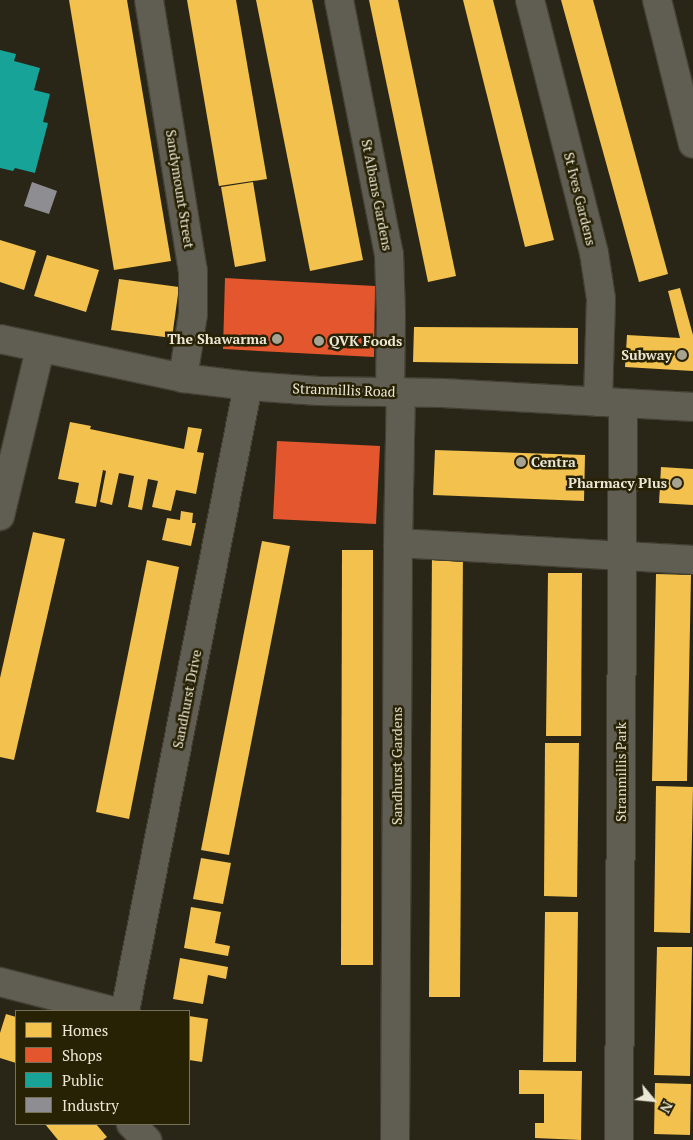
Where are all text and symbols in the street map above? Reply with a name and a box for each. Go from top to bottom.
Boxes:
street label: Sandymount Street [162,128,198,250]
street label: St Albans Gardens [358,138,396,252]
street label: St Ives Gardens [560,151,600,247]
place label: The Shawarma [167,331,267,347]
marker: The Shawarma [271,333,283,345]
place label: QVK Foods [329,333,402,349]
marker: QVK Foods [313,335,325,347]
place label: Subway [621,347,672,363]
marker: Subway [676,349,688,361]
street label: Stranmillis Road [292,380,396,400]
place label: Centra [531,454,576,470]
marker: Centra [515,456,527,468]
place label: Pharmacy Plus [568,475,667,491]
marker: Pharmacy Plus [671,477,683,489]
street label: Sandhurst Drive [169,648,205,750]
street label: Sandhurst Gardens [389,707,405,825]
street label: Stranmillis Park [613,722,629,822]
legend [15,1010,190,1125]
text: Homes [62,1020,108,1040]
text: Shops [62,1045,102,1065]
text: Public [62,1070,104,1090]
north arrow [628,1075,678,1125]
text: Industry [62,1095,119,1115]
text: N [656,1098,678,1116]

